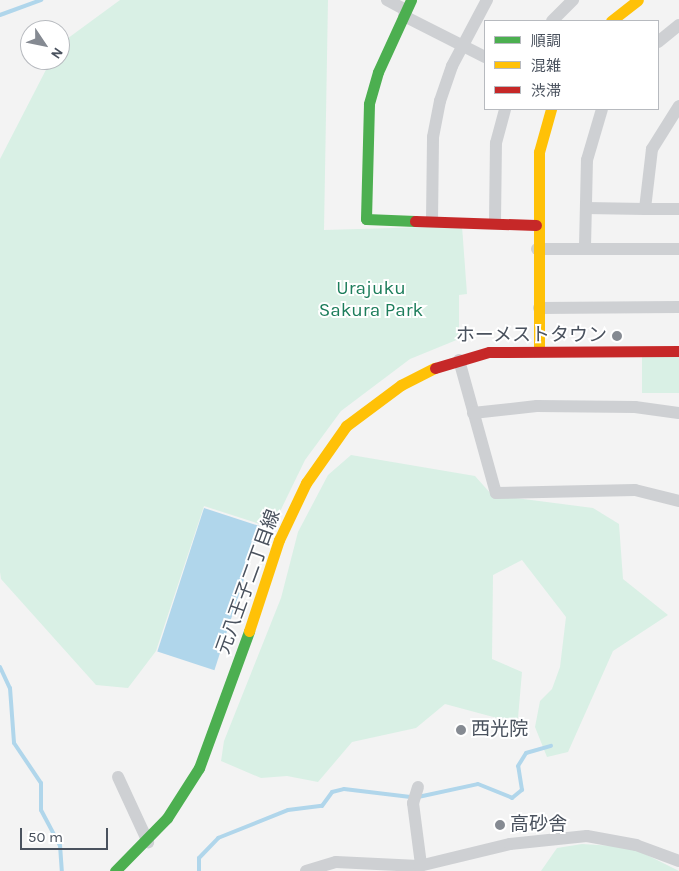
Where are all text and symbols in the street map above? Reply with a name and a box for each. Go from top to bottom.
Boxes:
north arrow [20,20,70,70]
legend [484,20,659,110]
text: 順調 [531,32,561,50]
text: N [47,44,67,62]
text: 混雑 [531,57,561,75]
text: 渋滞 [531,82,561,100]
park label: Urajuku Sakura Park [319,278,423,322]
place label: ホーメストタウン [455,325,607,347]
marker: ホーメストタウン [611,330,623,342]
street label: 元八王子二丁目線 [212,507,286,657]
place label: 西光院 [471,719,528,741]
marker: 西光院 [455,724,467,736]
place label: 高砂舎 [510,814,567,836]
scale bar [22,818,110,850]
marker: 高砂舎 [494,819,506,831]
text: 50 m [28,828,63,846]

